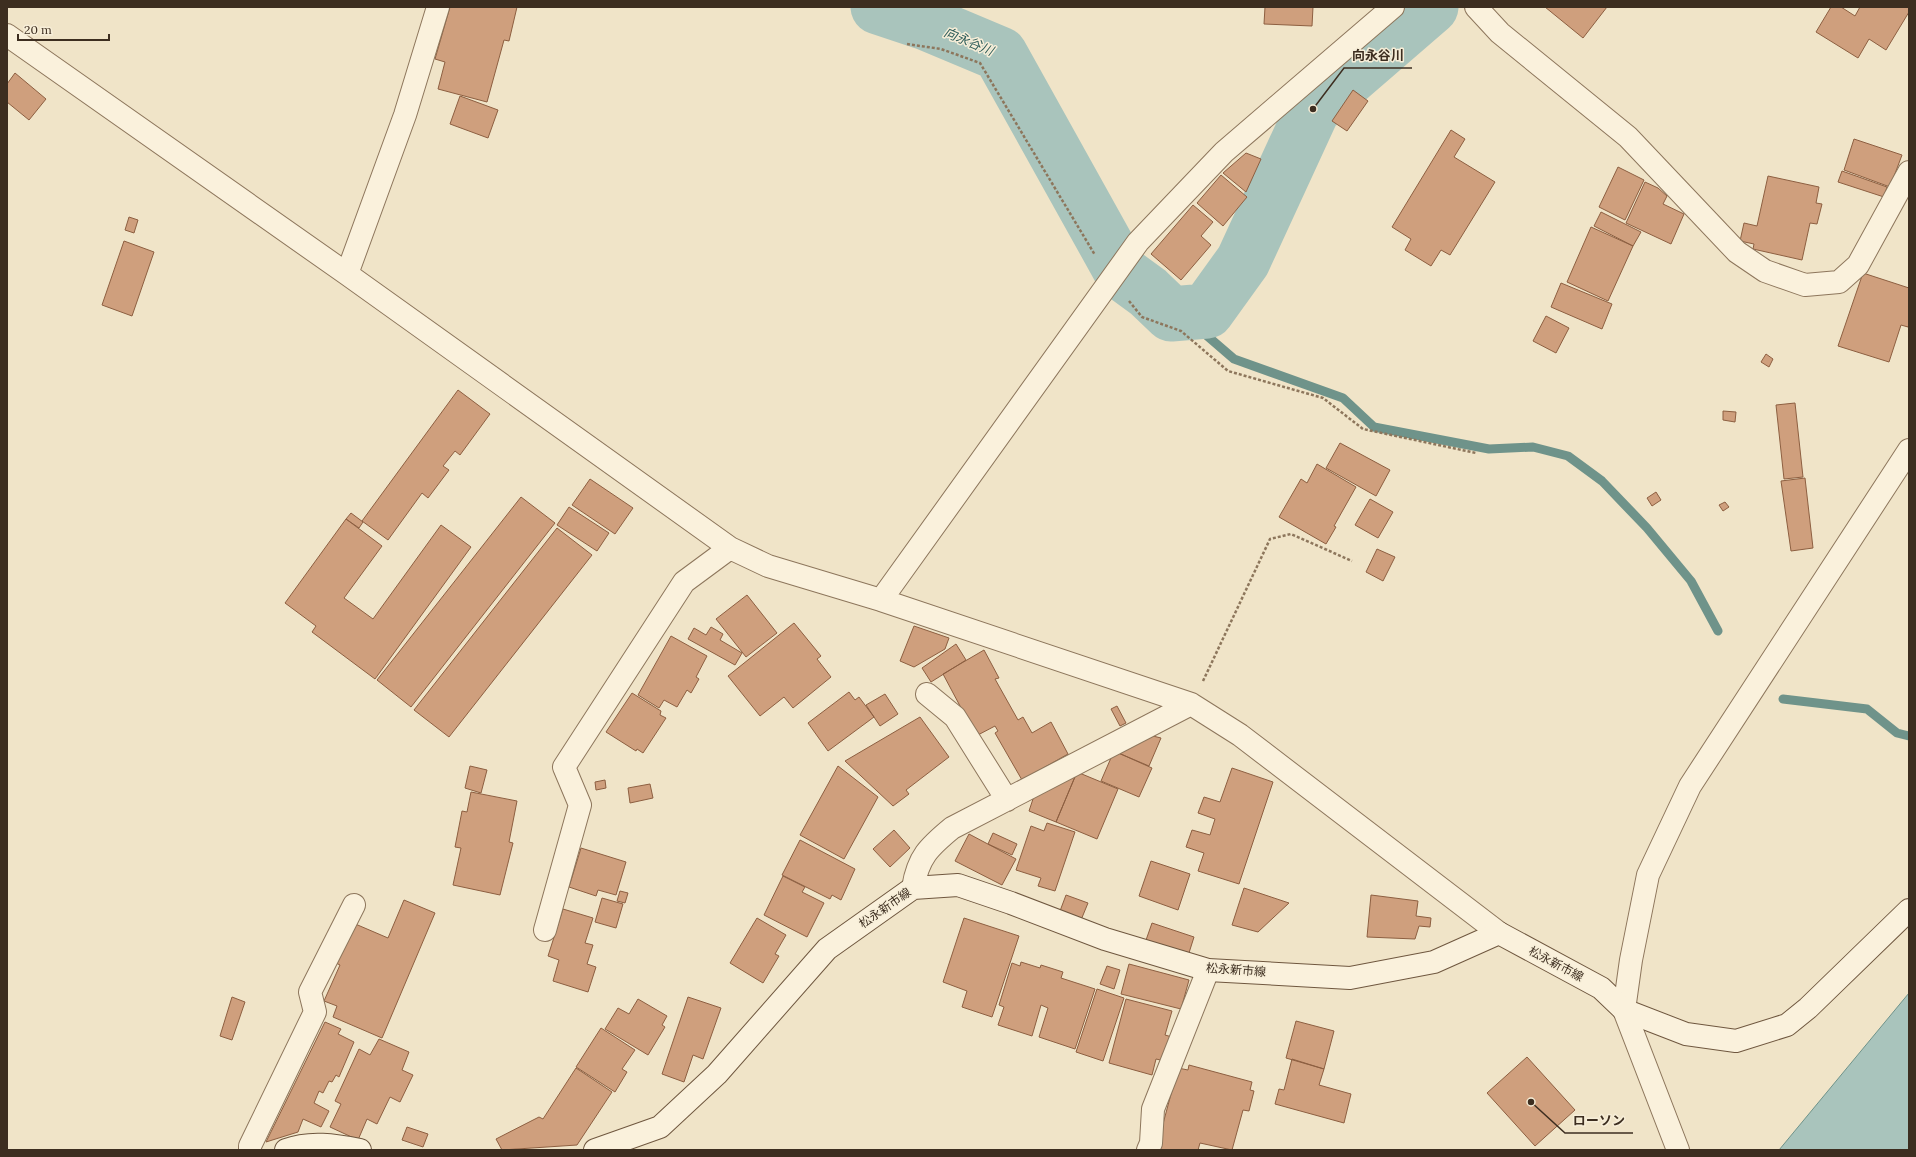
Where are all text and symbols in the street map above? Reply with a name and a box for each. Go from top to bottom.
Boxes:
scale bar [18,16,109,42]
text: 20 m [24,22,52,37]
water label: 向永谷川 [942,23,998,60]
callout: 向永谷川 [1344,43,1412,68]
text: 向永谷川 [1352,47,1404,64]
street label: 松永新市線 [856,884,914,931]
street label: 松永新市線 [1526,943,1586,984]
street label: 松永新市線 [1206,960,1266,979]
callout: ローソン [1565,1108,1633,1133]
text: ローソン [1573,1112,1625,1129]

